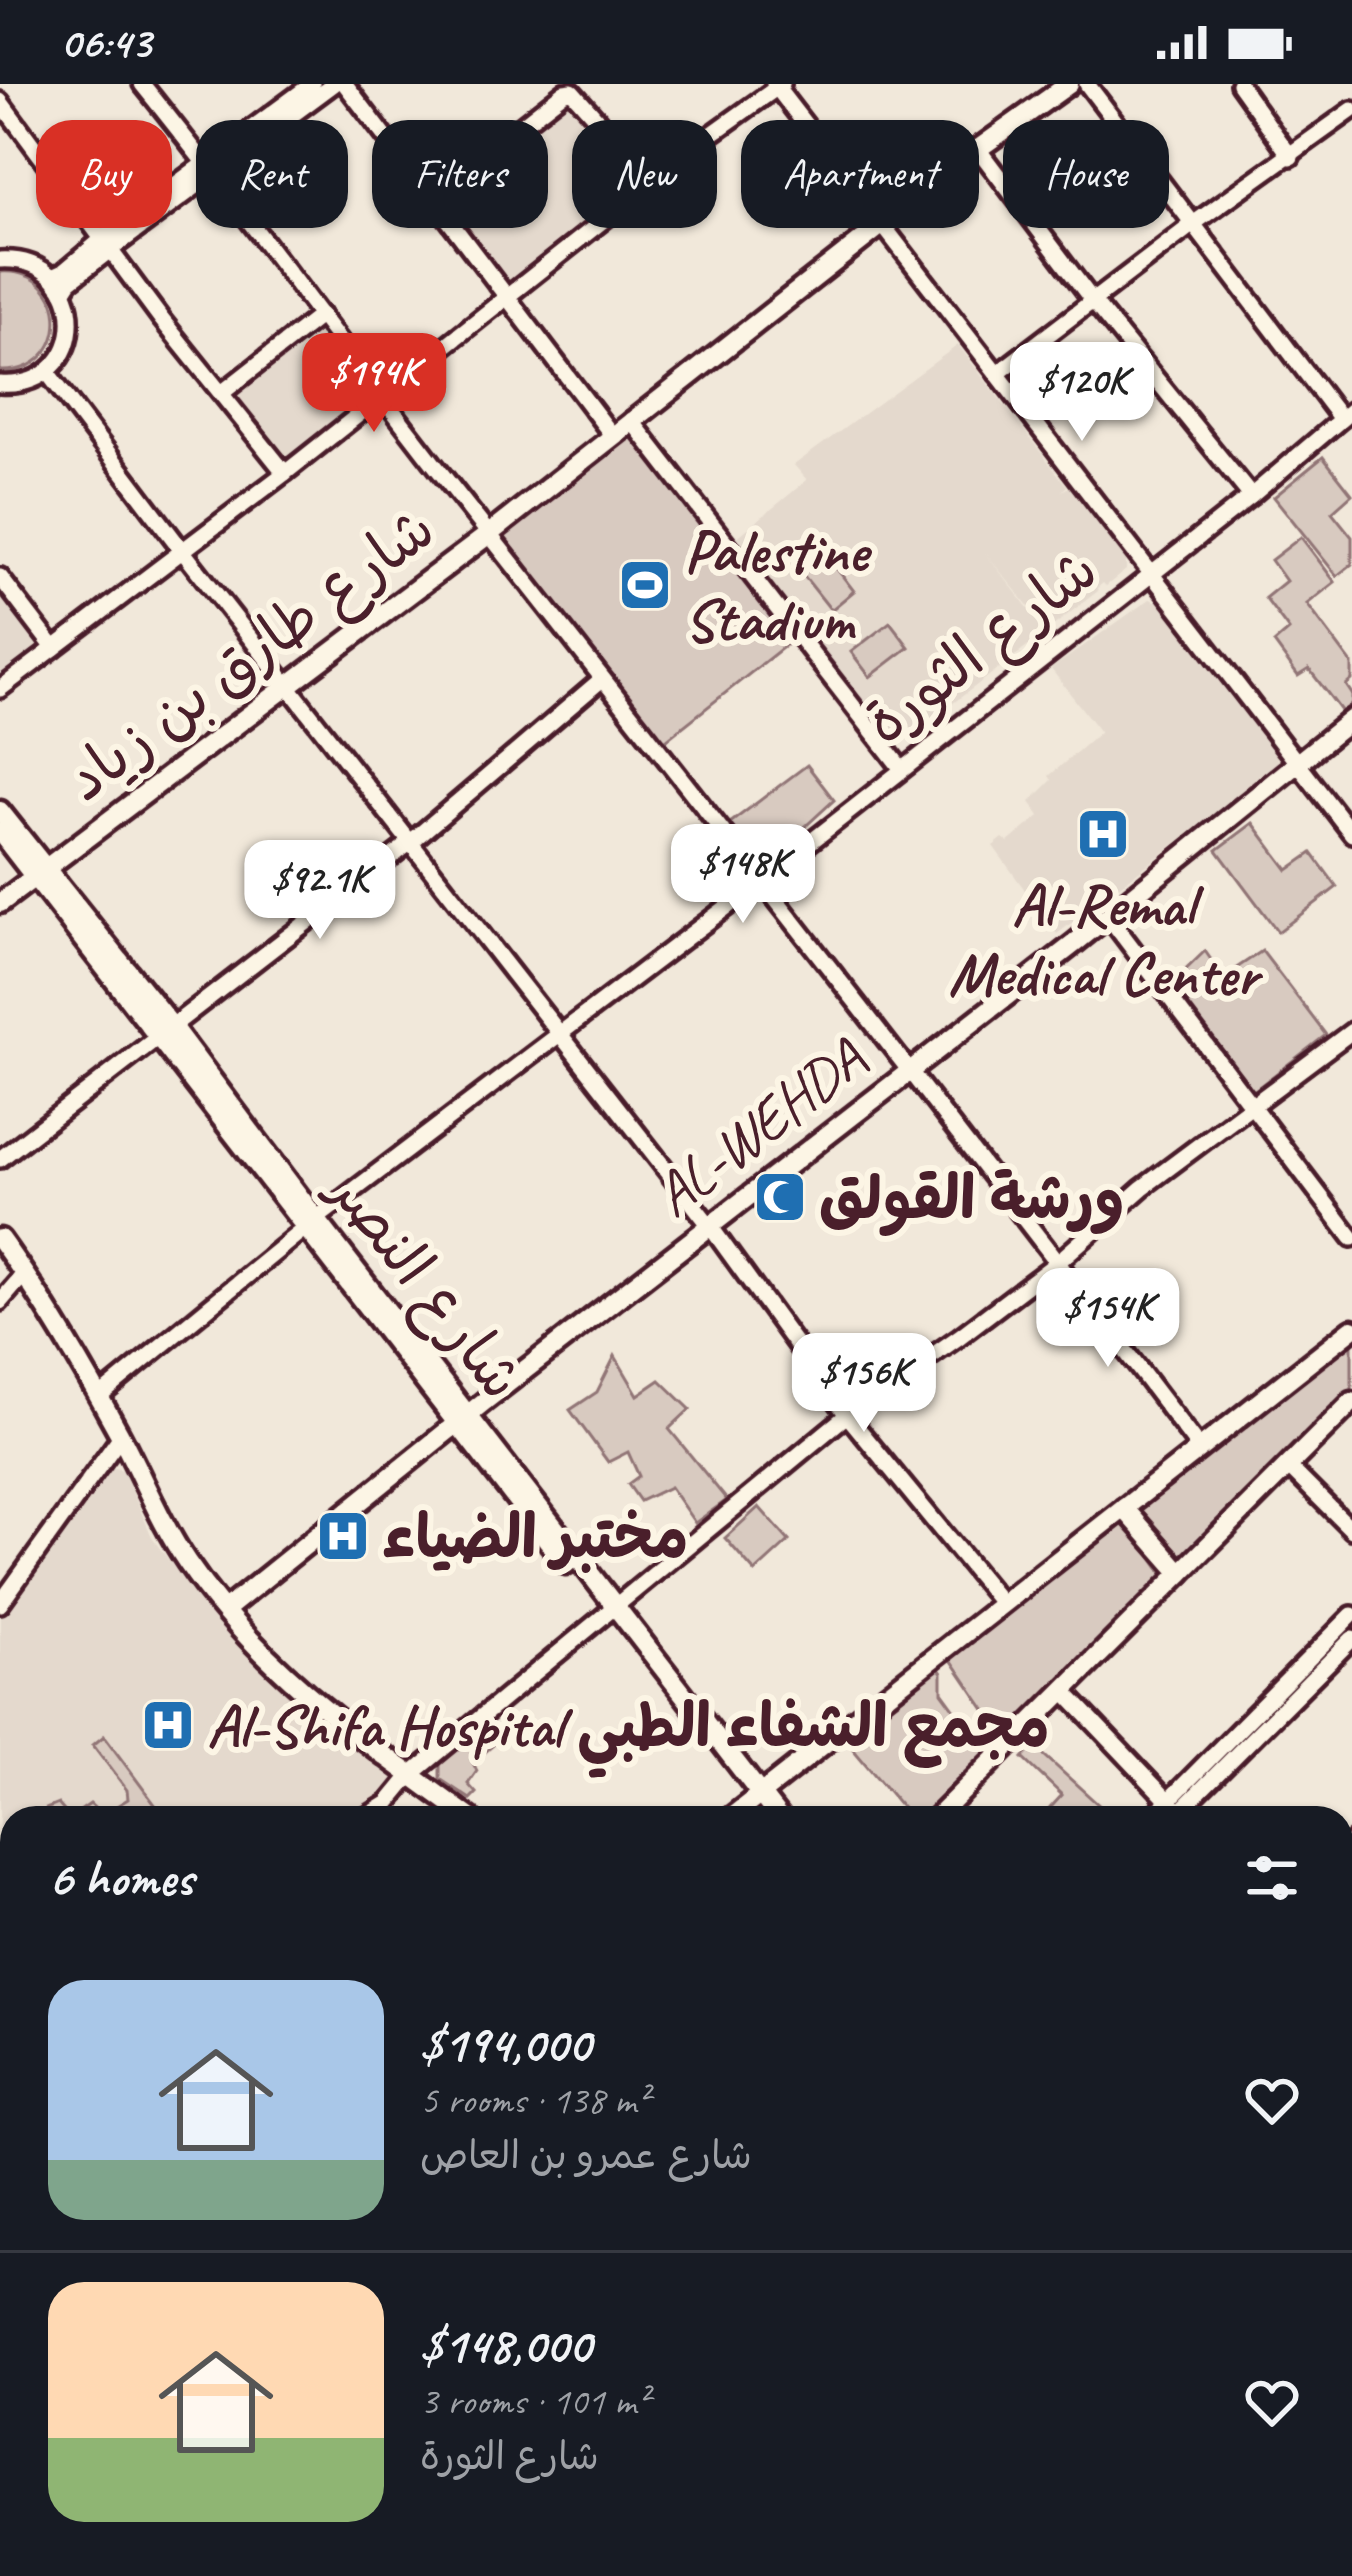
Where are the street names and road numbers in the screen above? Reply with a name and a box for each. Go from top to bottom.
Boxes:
street label: شارع طارق بن زياد [50,490,452,821]
street label: شارع الثورة [849,531,1115,764]
street label: AL-WEHDA [638,1020,880,1233]
street label: شارع النصر [308,1151,540,1417]

